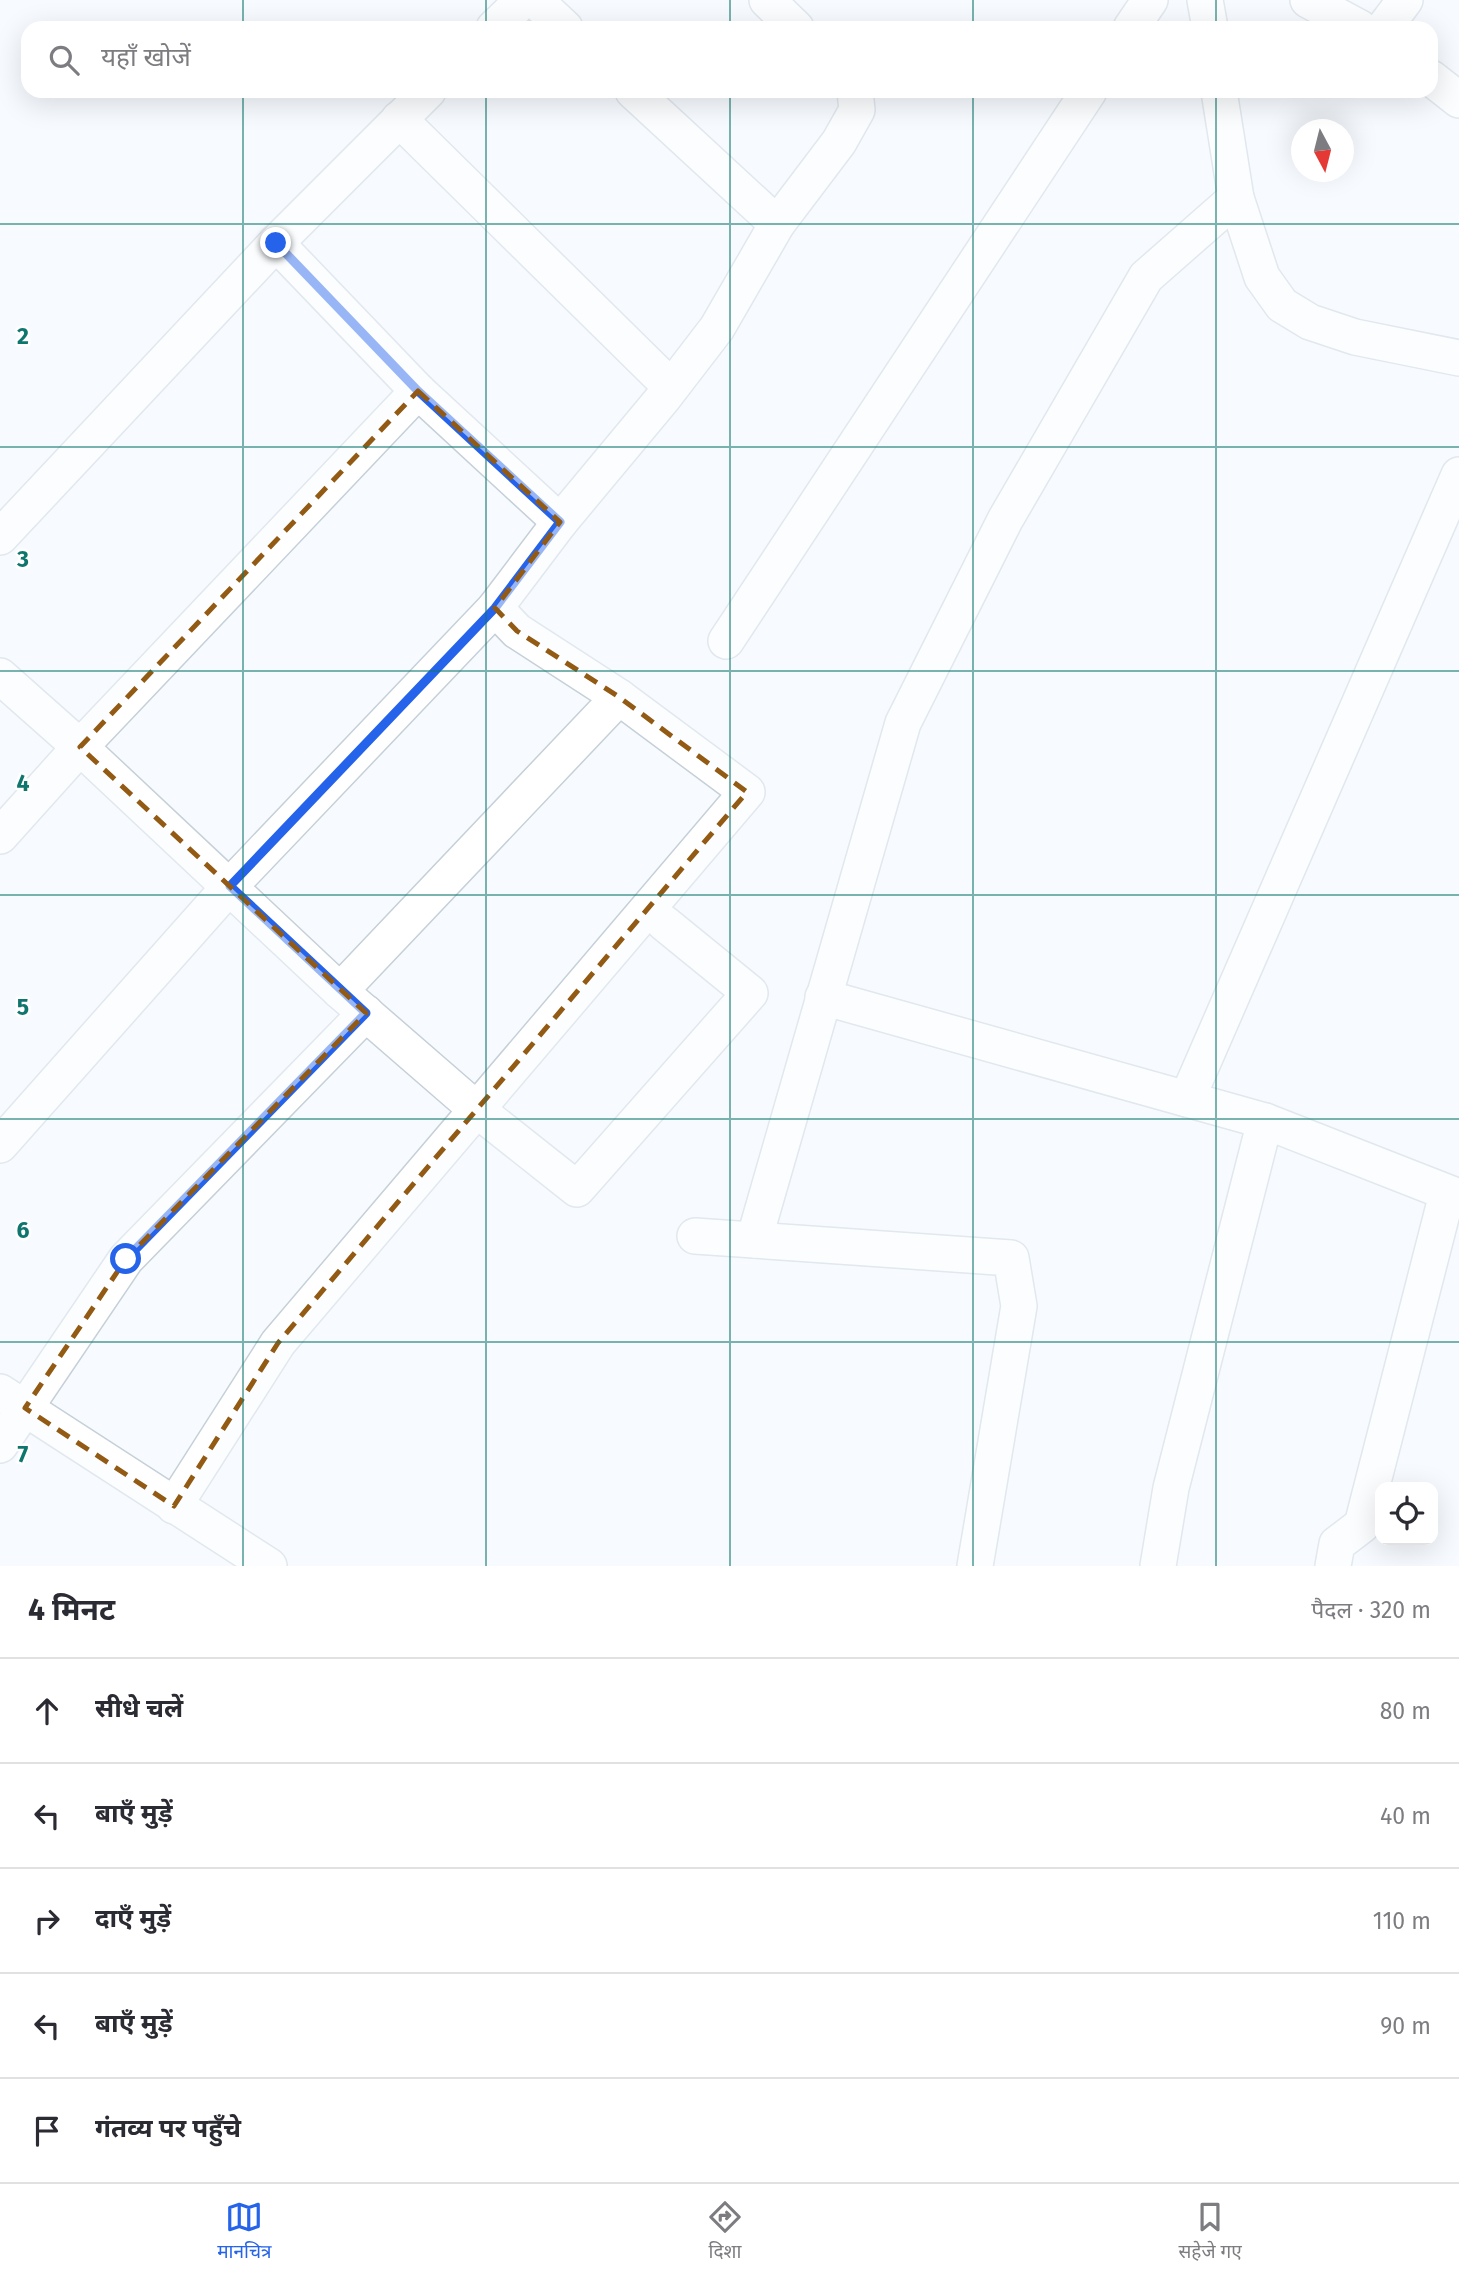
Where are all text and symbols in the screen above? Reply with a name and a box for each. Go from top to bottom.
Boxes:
search box [21,21,1438,98]
icon: search [45,41,83,79]
text: यहाँ खोजें [101,42,191,73]
north arrow [1291,119,1354,182]
route end [260,227,291,258]
text: 2 [17,322,29,350]
text: 3 [16,545,29,573]
text: 4 [17,769,30,797]
text: 5 [17,993,29,1021]
text: 6 [17,1216,30,1244]
route start [110,1243,141,1274]
text: 7 [18,1440,29,1468]
map controls [1375,1482,1438,1545]
button: locate [1375,1482,1438,1545]
text: 4 मिनट [28,1592,115,1628]
text: पैदल · 320 m [1311,1596,1431,1624]
icon: ahead [28,1692,66,1730]
text: सीधे चलें [95,1693,183,1724]
text: 80 m [1380,1697,1431,1725]
icon: left [28,1797,66,1835]
text: बाएँ मुड़ें [95,1798,172,1829]
text: 40 m [1380,1802,1431,1830]
icon: right [28,1902,66,1940]
text: दाएँ मुड़ें [95,1903,171,1934]
text: 110 m [1373,1907,1431,1935]
icon: left [28,2007,66,2045]
text: बाएँ मुड़ें [95,2008,172,2039]
text: 90 m [1380,2012,1431,2040]
icon: arrive [28,2112,66,2150]
text: गंतव्य पर पहुँचे [95,2113,241,2144]
tab: मानचित्र [217,2198,272,2266]
tab: दिशा [706,2198,744,2266]
tab: सहेजे गए [1178,2198,1242,2266]

